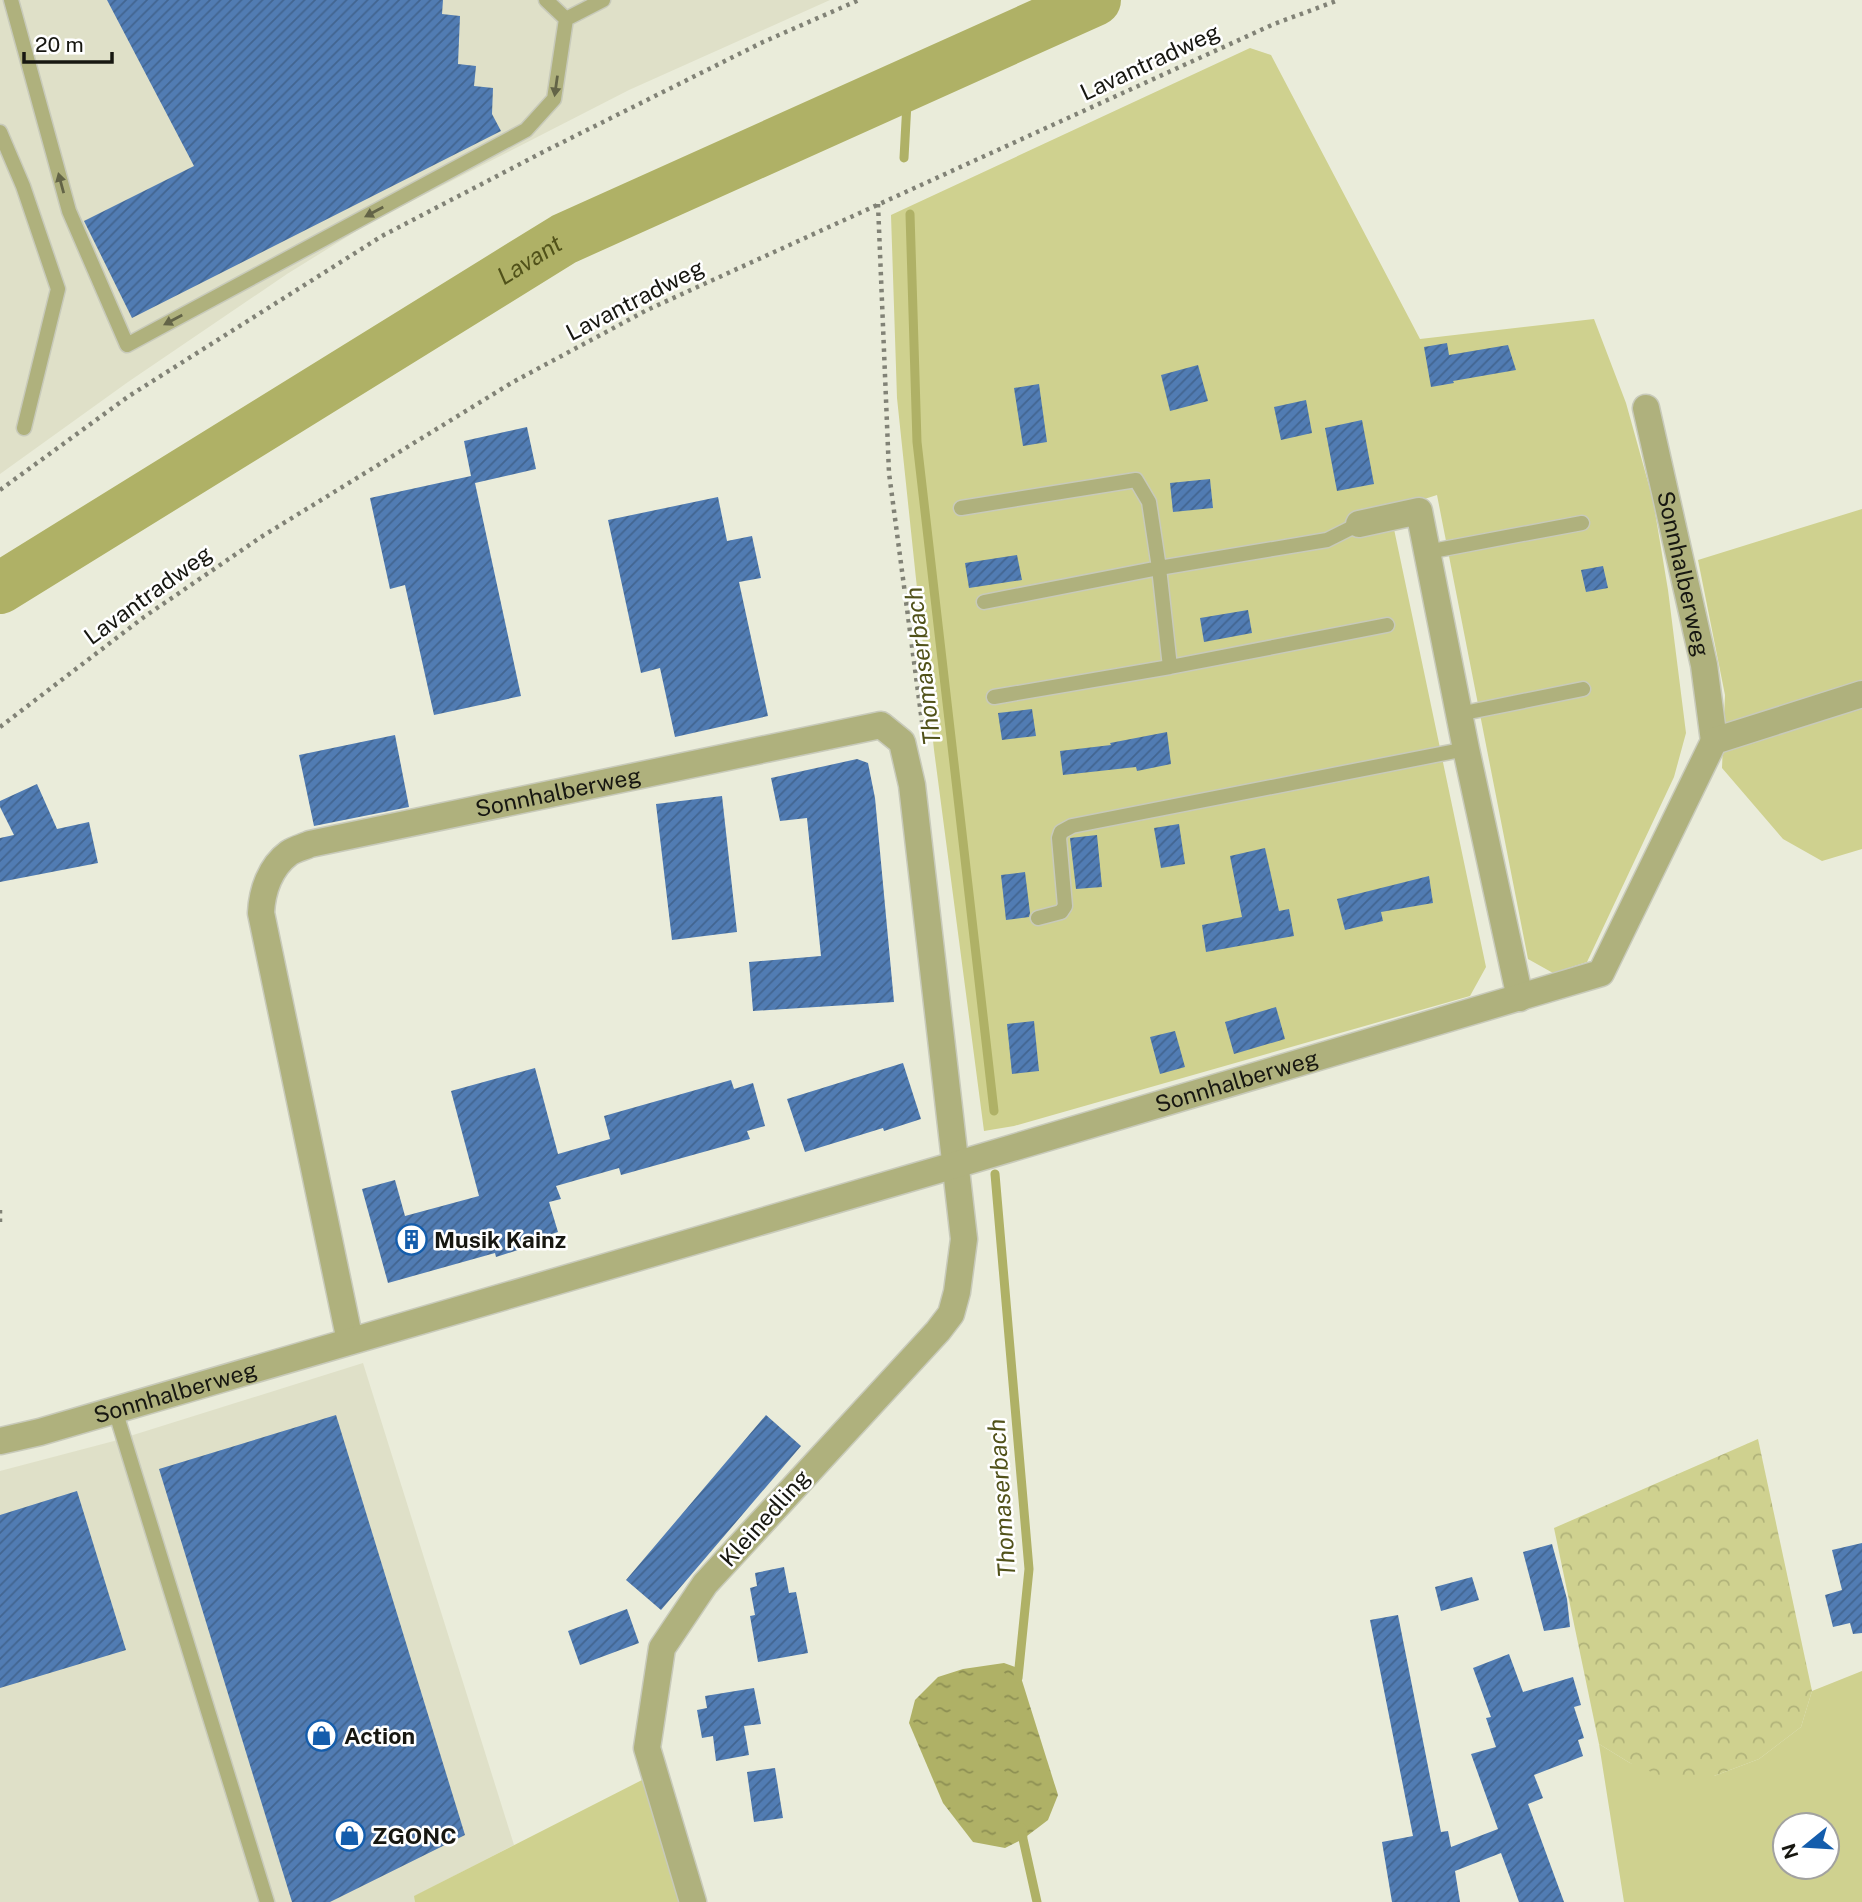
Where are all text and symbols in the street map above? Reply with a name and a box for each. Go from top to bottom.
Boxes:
street label: Lavantradweg [1076,17,1224,106]
scale bar [24,21,112,65]
text: 20 m [35,32,84,57]
one-way arrow [550,76,561,98]
one-way arrow [55,172,66,194]
one-way arrow [364,206,384,218]
water label: Lavant [492,229,567,290]
street label: Lavantradweg [561,253,708,346]
one-way arrow [163,313,183,325]
street label: Sonnhalberweg [1652,488,1716,659]
street label: Lavantradweg [79,539,217,650]
water label: Thomaserbach [898,586,946,747]
street label: Sonnhalberweg [473,761,644,822]
street label: Sonnhalberweg [1152,1044,1321,1118]
building icon: Musik Kainz [394,1223,428,1257]
place label: Musik Kainz [434,1226,566,1253]
street label: Sonnhalberweg [90,1355,260,1429]
water label: Thomaserbach [981,1418,1021,1578]
street label: Kleinedling [714,1464,815,1572]
shop icon: Action [304,1719,338,1753]
place label: Action [344,1722,415,1749]
north arrow [1771,1811,1841,1881]
shop icon: ZGONC [332,1819,366,1853]
place label: ZGONC [372,1822,457,1849]
text: N [1777,1841,1803,1862]

